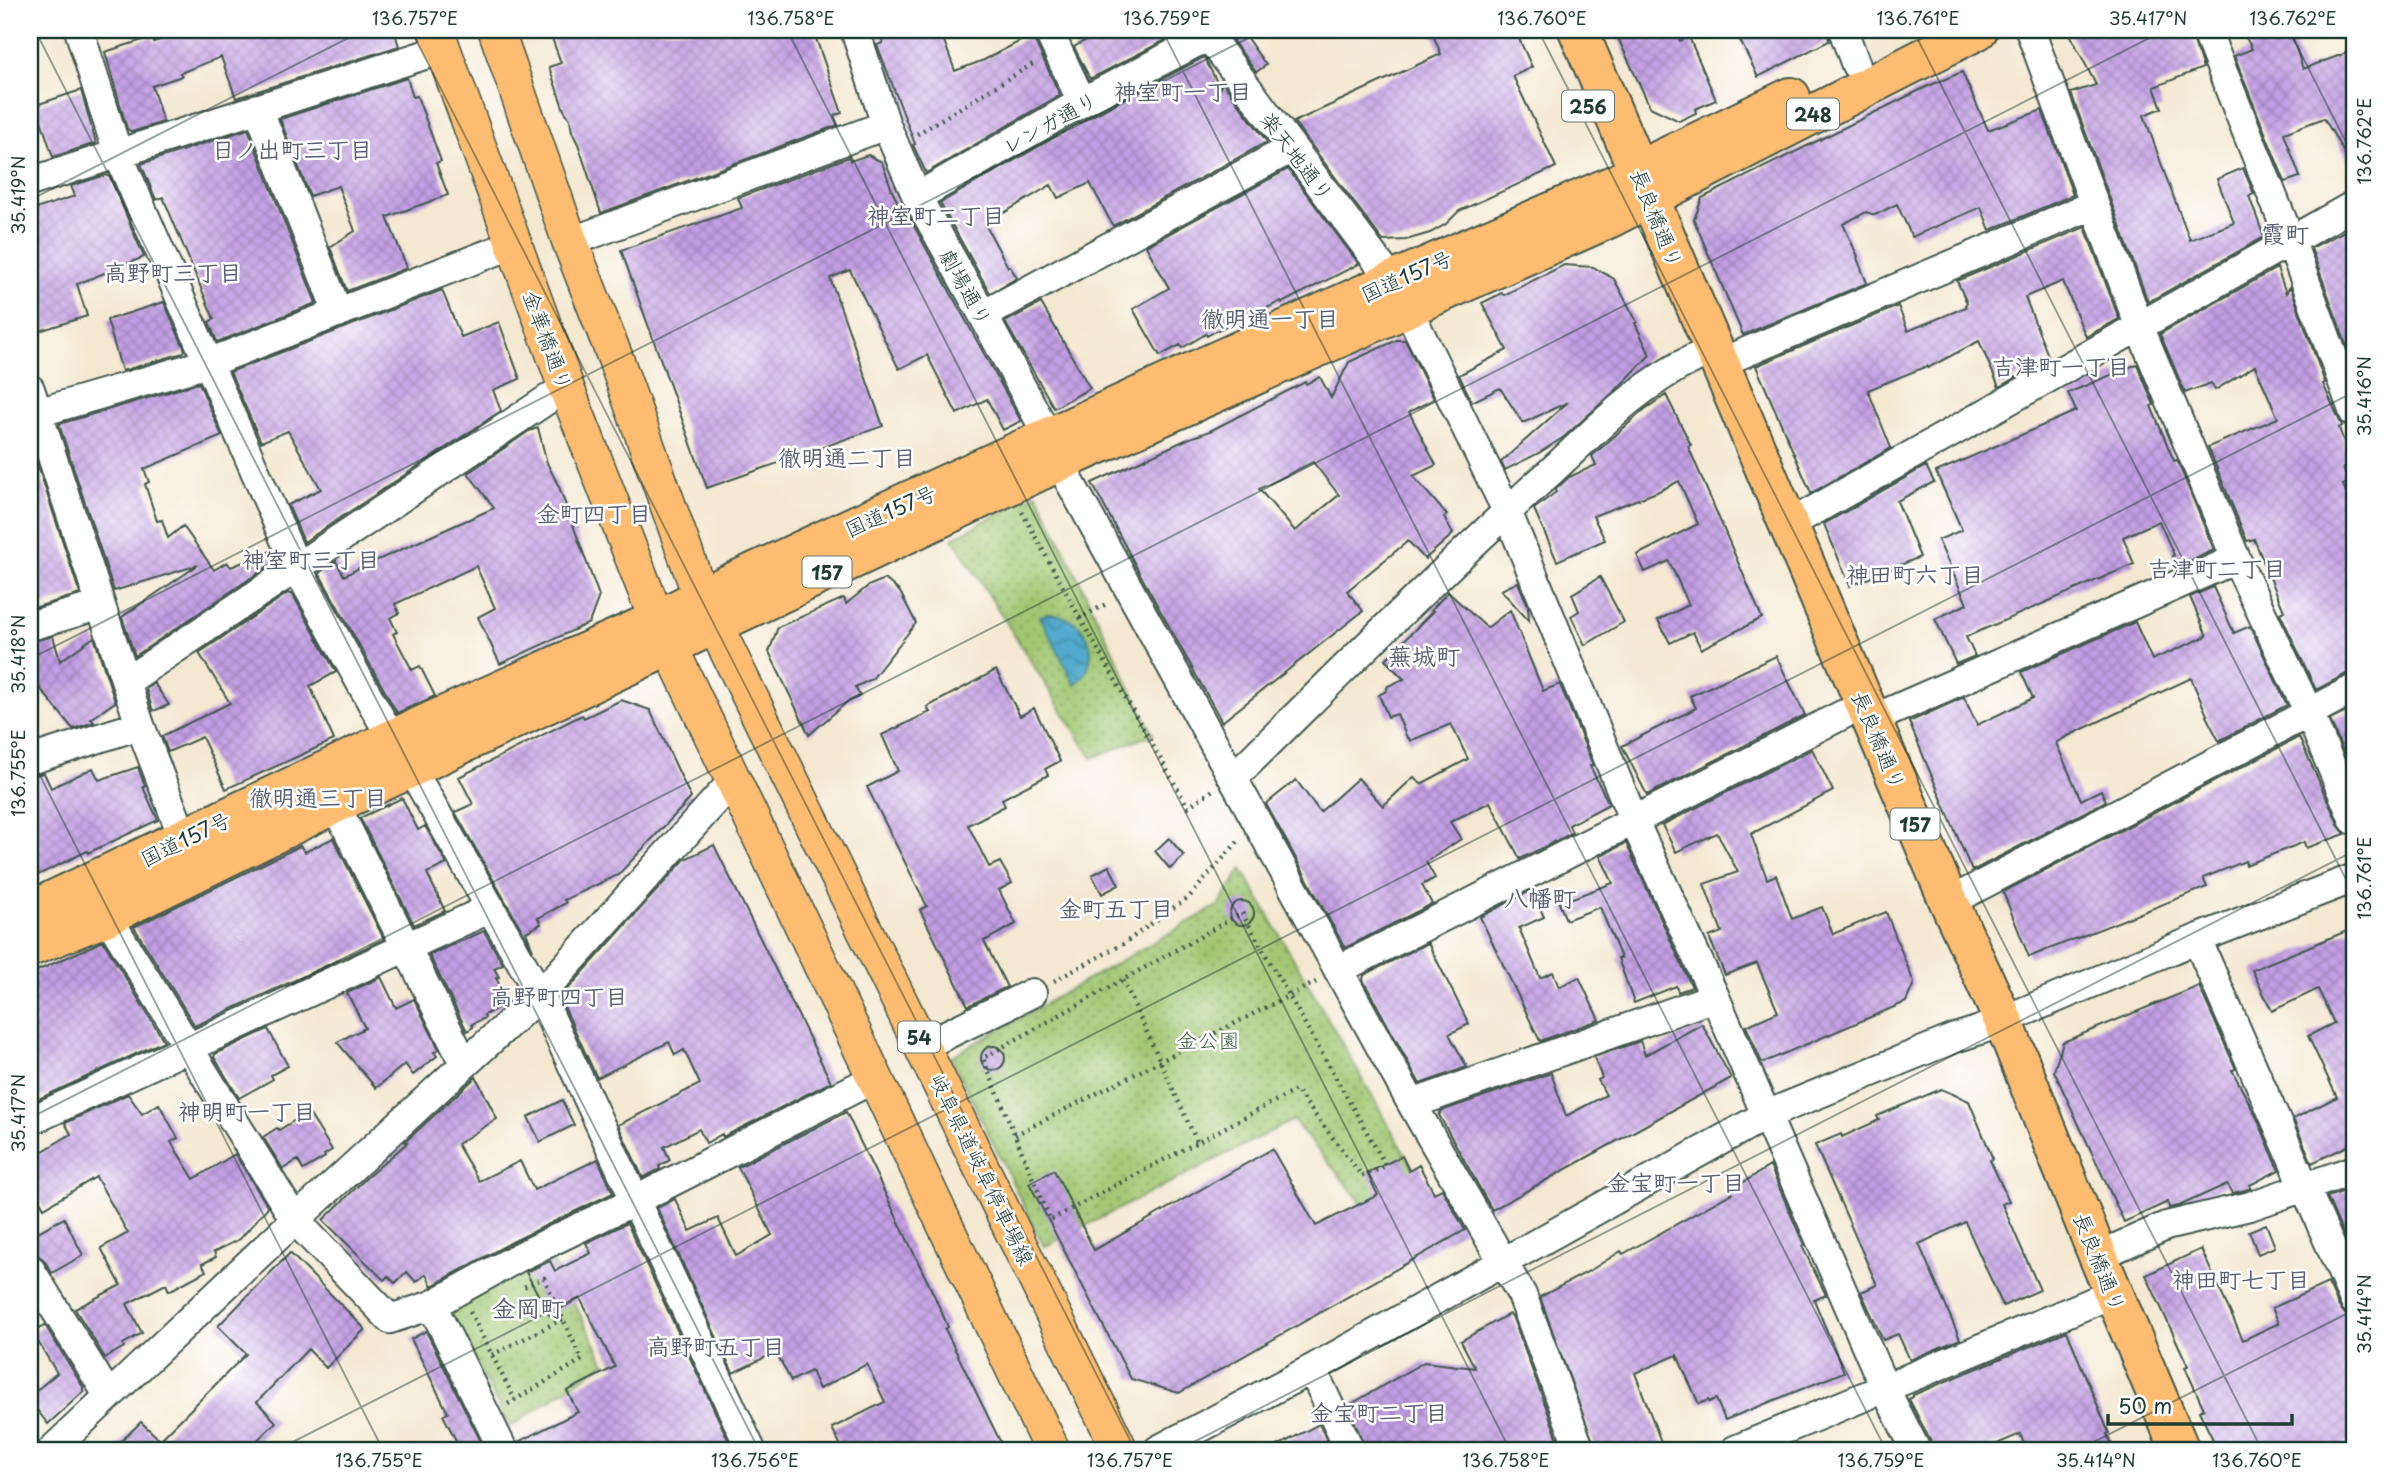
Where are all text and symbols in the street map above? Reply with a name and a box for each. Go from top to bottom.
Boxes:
text: 136.757°E [372,4,458,31]
text: 136.758°E [747,4,835,31]
text: 136.759°E [1123,4,1211,31]
text: 136.760°E [1497,4,1587,31]
text: 136.761°E [1877,4,1959,31]
text: 35.417°N [2109,4,2187,31]
text: 136.762°E [2249,4,2337,31]
district label: 神室町一丁目 [1114,73,1252,108]
street label: レンガ通り [995,83,1103,161]
road number: 256 [1562,90,1614,122]
text: 136.762°E [2350,97,2377,185]
road number: 248 [1787,98,1839,130]
street label: 楽天地通り [1254,104,1342,208]
district label: 日ノ出町三丁目 [212,131,373,166]
text: 35.419°N [4,156,31,234]
street label: 長良橋通り [1623,163,1693,273]
district label: 神室町二丁目 [867,197,1005,232]
district label: 霞町 [2261,215,2309,251]
street label: 国道157号 [1355,241,1457,309]
street label: 劇場通り [933,243,1001,331]
district label: 高野町三丁目 [104,254,242,289]
street label: 金華橋通り [516,285,582,395]
district label: 徹明通一丁目 [1201,300,1339,335]
district label: 吉津町一丁目 [1992,348,2130,383]
text: 35.416°N [2350,356,2377,436]
district label: 徹明通二丁目 [778,439,916,474]
street label: 国道157号 [839,476,941,544]
district label: 金町四丁目 [537,495,652,530]
district label: 神室町三丁目 [242,541,380,576]
district label: 吉津町二丁目 [2148,550,2286,585]
road number: 157 [802,556,852,587]
district label: 神田町六丁目 [1846,556,1984,591]
text: 35.418°N [4,614,31,694]
district label: 蕪城町 [1388,637,1460,673]
street label: 長良橋通り [1845,685,1915,795]
text: 136.755°E [4,729,31,817]
district label: 徹明通三丁目 [249,779,387,814]
street label: 国道157号 [134,802,236,874]
road number: 157 [1890,808,1940,839]
text: 136.761°E [2350,837,2377,919]
district label: 八幡町 [1504,879,1576,915]
district label: 金町五丁目 [1059,890,1174,925]
district label: 高野町四丁目 [490,978,628,1013]
road number: 54 [898,1021,940,1052]
park label: 金公園 [1177,1023,1240,1055]
street label: 岐阜県道岐阜停車場線 [923,1068,1043,1270]
text: 35.417°N [4,1074,31,1152]
district label: 神明町一丁目 [178,1093,316,1128]
district label: 金宝町一丁目 [1607,1164,1745,1199]
street label: 長良橋通り [2066,1207,2136,1317]
district label: 神田町七丁目 [2172,1261,2310,1296]
text: 35.414°N [2350,1274,2377,1354]
district label: 金岡町 [492,1289,564,1325]
district label: 高野町五丁目 [647,1328,785,1363]
scale bar [2108,1382,2291,1426]
text: 50 m [2118,1389,2172,1421]
district label: 金宝町二丁目 [1310,1394,1448,1429]
text: 136.755°E [335,1446,423,1473]
text: 136.756°E [711,1446,799,1473]
text: 136.757°E [1087,1446,1173,1473]
text: 136.758°E [1462,1446,1550,1473]
text: 136.759°E [1837,1446,1925,1473]
text: 35.414°N [2056,1446,2136,1473]
text: 136.760°E [2212,1446,2302,1473]

